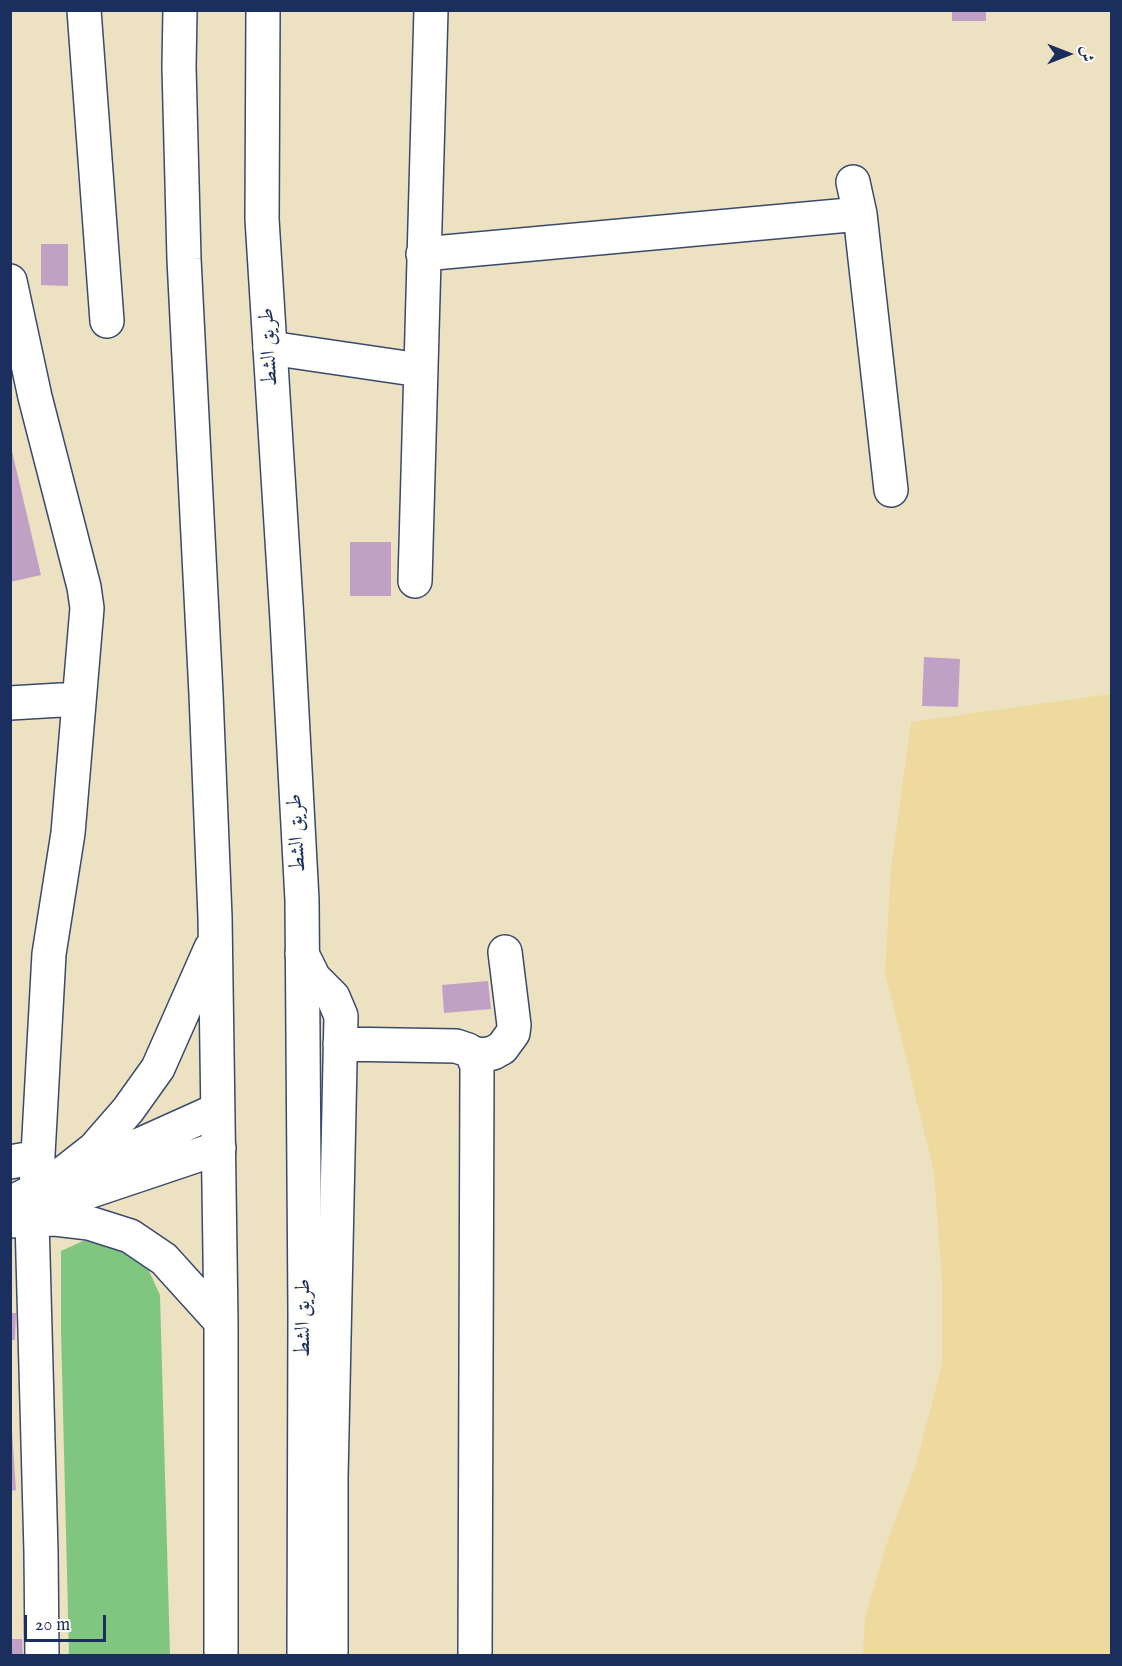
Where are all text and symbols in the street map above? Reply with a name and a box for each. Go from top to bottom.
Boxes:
north arrow [1038,24,1098,84]
text: ش [1076,46,1096,62]
street label: طريق الشط [255,307,285,387]
street label: طريق الشط [283,793,313,873]
street label: طريق الشط [292,1279,318,1357]
scale bar [27,1603,110,1641]
text: 20 m [35,1614,70,1637]

